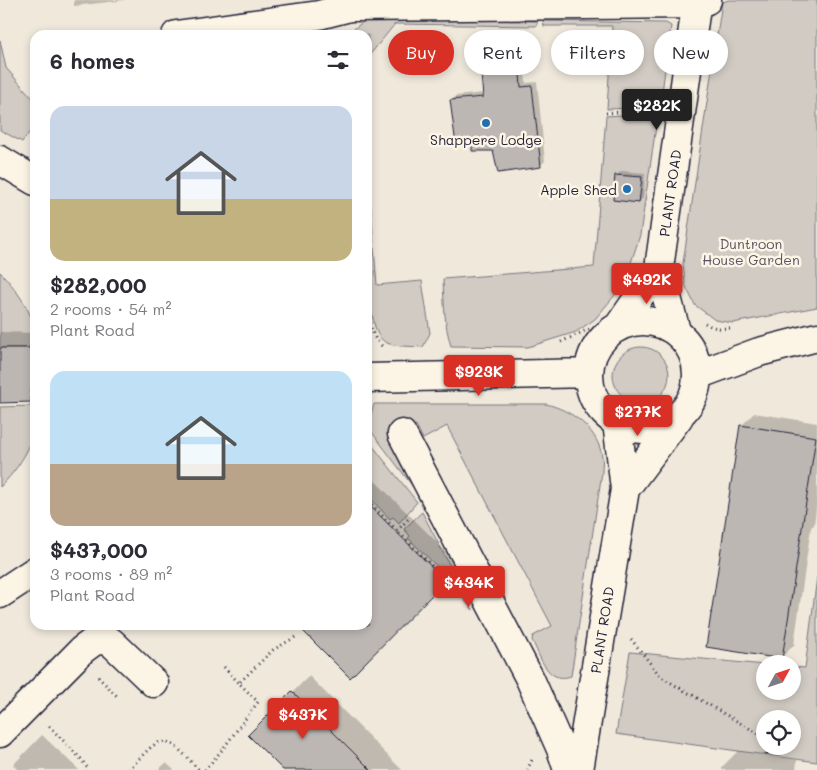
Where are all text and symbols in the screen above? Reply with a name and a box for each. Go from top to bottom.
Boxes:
chip: Buy [388,30,454,75]
chip: Rent [464,30,541,75]
chip: Filters [551,30,644,75]
chip: New [654,30,728,75]
icon: filters [324,46,352,74]
text: 6 homes [50,47,135,74]
pin: $282K [622,88,692,131]
text: $282K [633,94,681,115]
marker: Shappere Lodge [480,117,492,129]
place label: Shappere Lodge [430,130,542,149]
icon: home [156,138,246,228]
street label: PLANT ROAD [654,148,686,238]
place label: Apple Shed [540,180,617,199]
marker: Apple Shed [621,183,633,195]
park label: Duntroon House Garden [702,234,800,269]
pin: $492K [612,262,682,305]
text: $492K [622,268,672,289]
text: $282,000 [50,271,146,298]
text: 2 rooms · 54 m² [50,298,171,319]
text: Plant Road [50,319,135,340]
pin: $923K [444,354,514,397]
text: $923K [455,360,503,381]
pin: $277K [603,394,673,437]
text: $277K [614,400,662,421]
icon: home [156,403,246,493]
text: $437,000 [50,536,148,563]
text: 3 rooms · 89 m² [50,563,172,584]
pin: $434K [434,566,504,608]
text: $434K [444,571,494,592]
text: Plant Road [50,584,135,605]
street label: PLANT ROAD [586,585,618,675]
north arrow [756,655,801,700]
map controls [756,655,801,755]
pin: $437K [268,698,338,740]
text: $437K [278,703,328,724]
button: locate [756,710,801,755]

